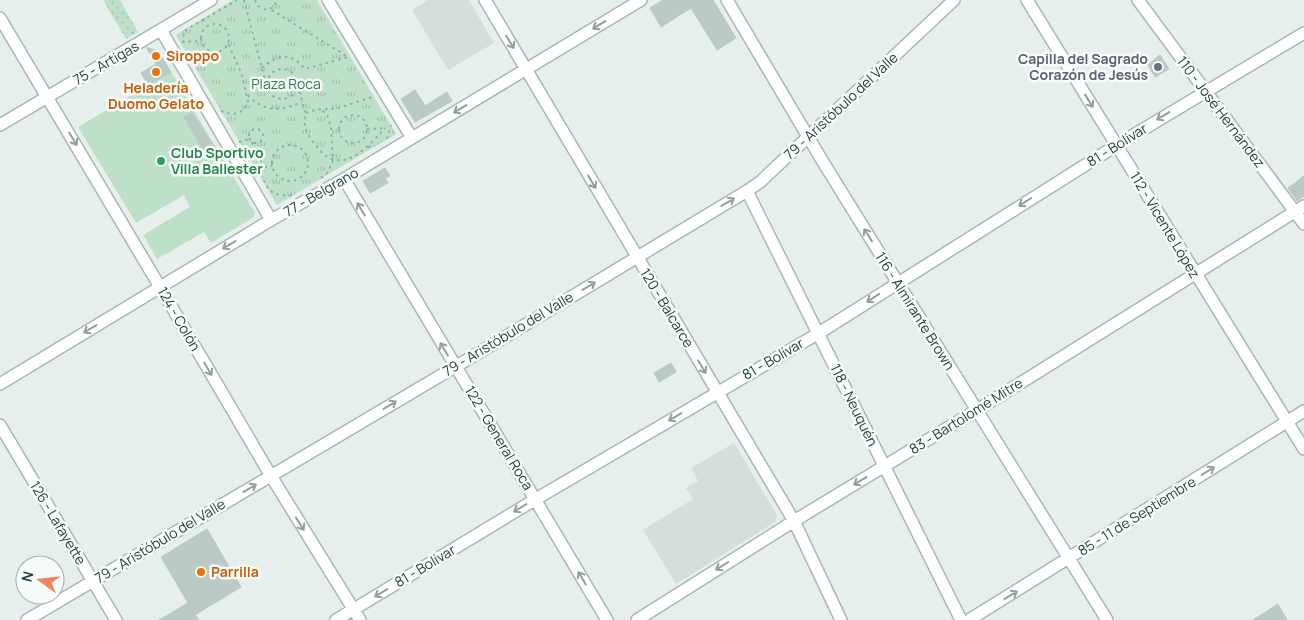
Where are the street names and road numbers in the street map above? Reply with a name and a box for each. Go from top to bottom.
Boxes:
street label: 75 - Artigas [69,36,142,89]
street label: 79 - Aristóbulo del Valle [780,48,902,163]
street label: 110 - José Hernández [1173,52,1270,171]
street label: 81 - Bolívar [1083,119,1151,171]
street label: 77 - Belgrano [280,163,362,221]
street label: 112 - Vicente López [1126,168,1205,282]
street label: 116 - Almirante Brown [871,248,960,373]
street label: 120 - Balcarce [636,265,699,351]
street label: 124 - Colón [153,283,205,354]
street label: 79 - Aristóbulo del Valle [439,287,577,380]
street label: 81 - Bolívar [739,333,807,384]
street label: 118 - Neuquén [826,360,883,449]
street label: 83 - Bartolomé Mitre [905,373,1026,458]
street label: 122 - General Roca [461,382,538,493]
street label: 85 - 11 de Septiembre [1074,472,1199,560]
street label: 126 - Lafayette [26,477,91,568]
street label: 79 - Aristóbulo del Valle [91,494,229,587]
street label: 81 - Bolívar [391,540,459,591]

